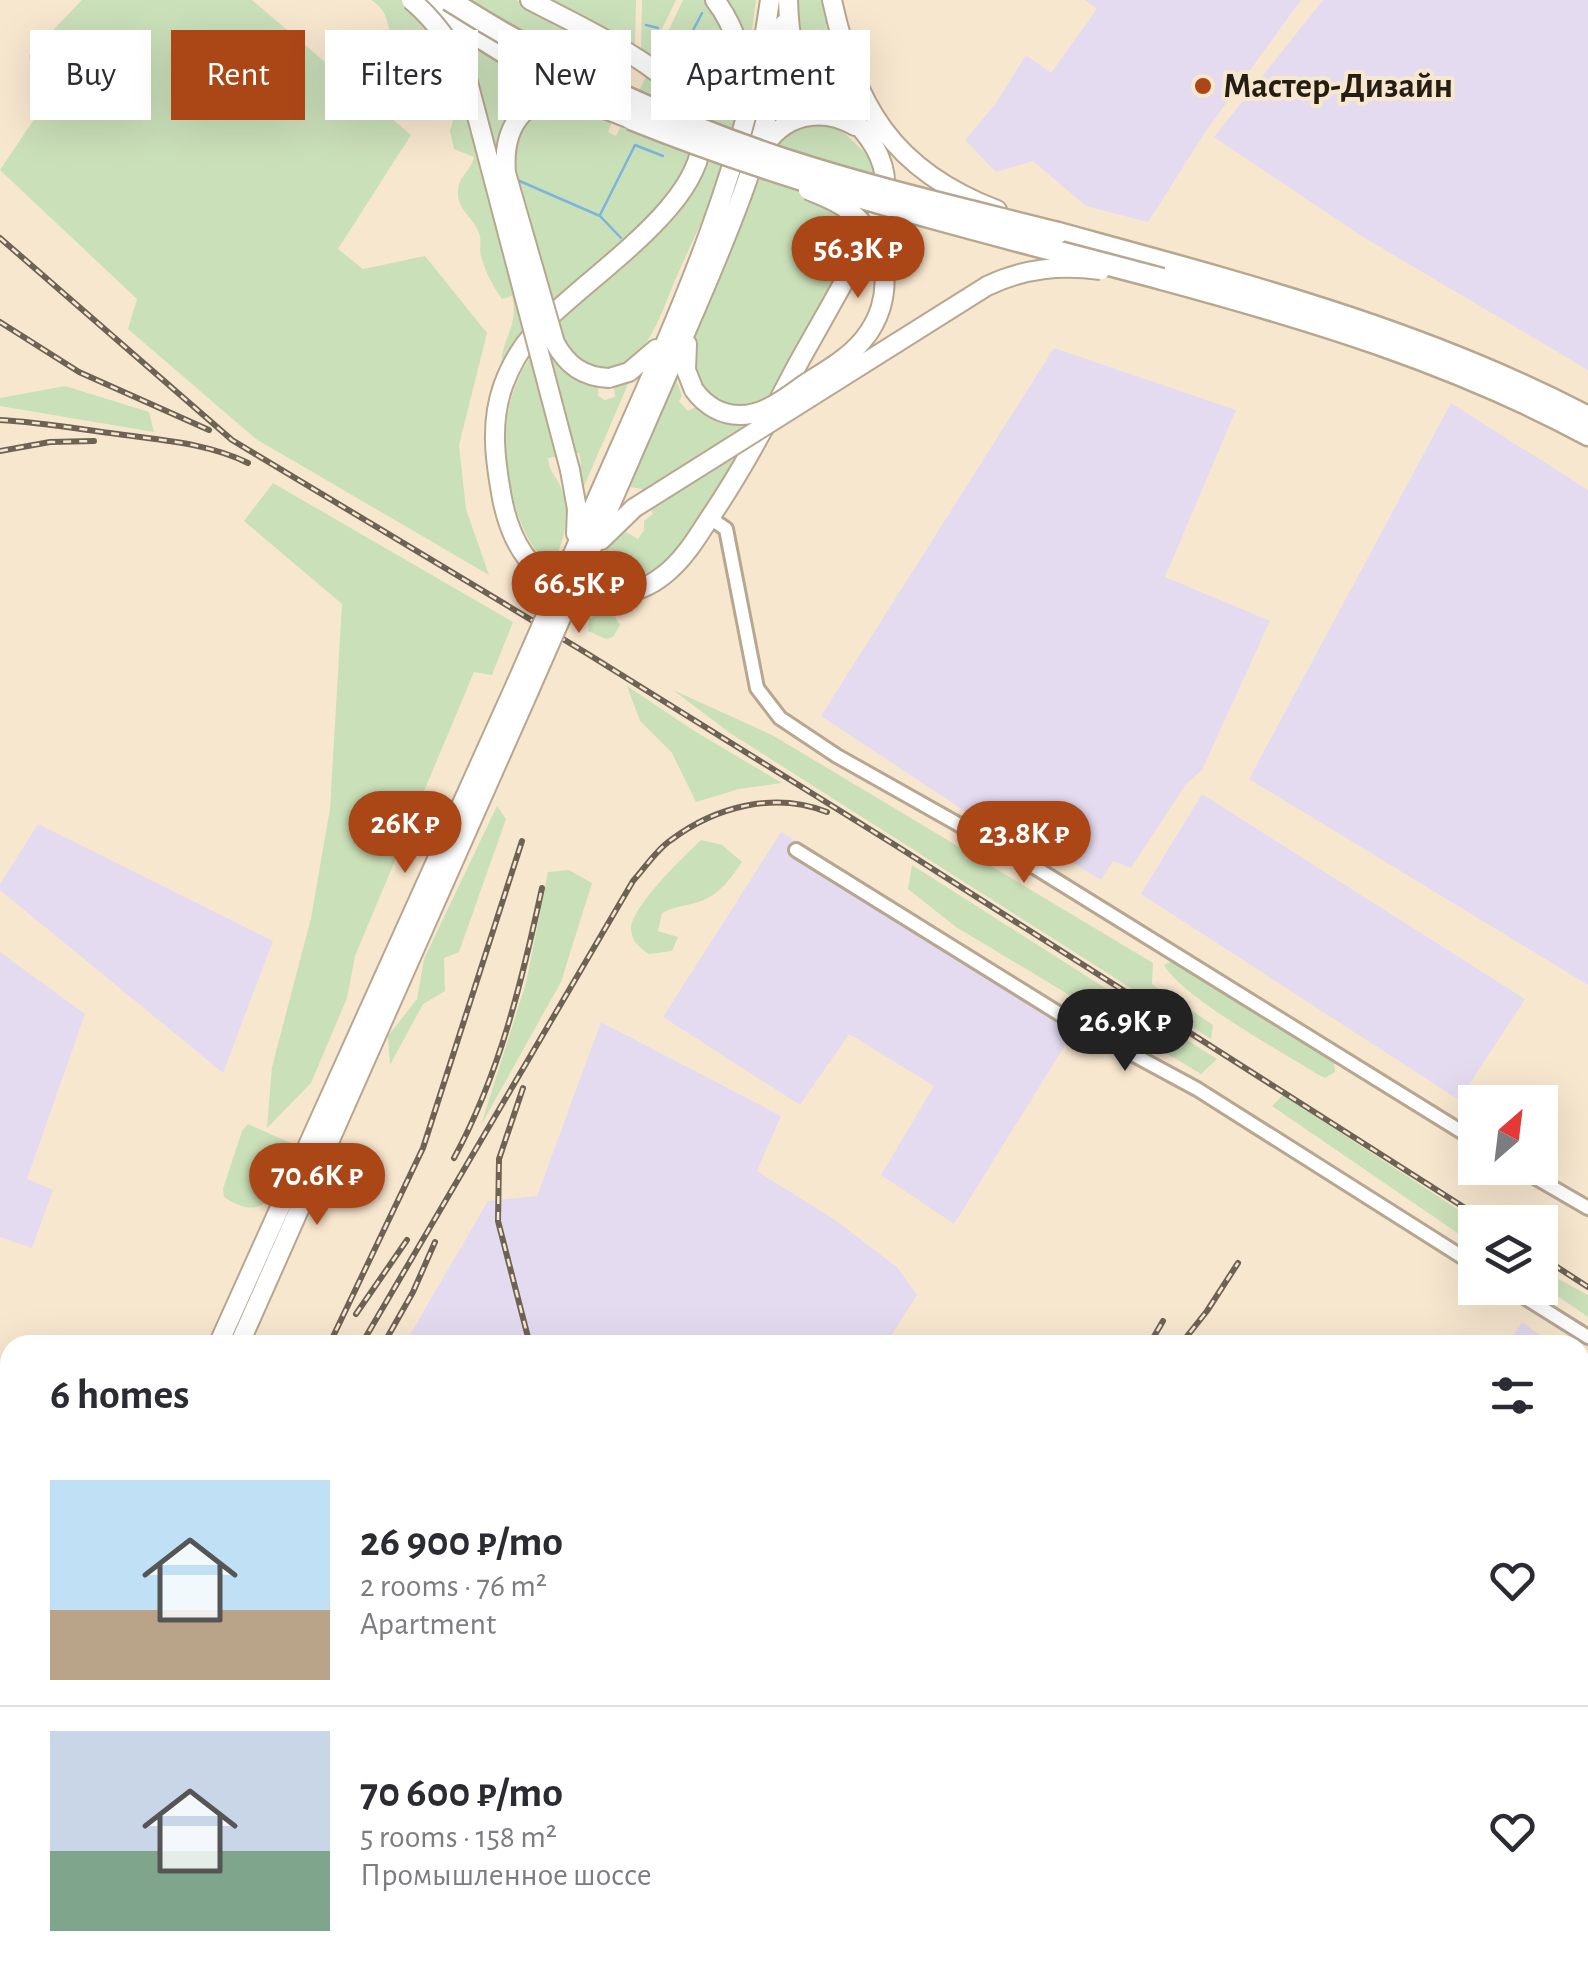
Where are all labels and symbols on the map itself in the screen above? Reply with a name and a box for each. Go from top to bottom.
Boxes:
place label: Мастер-Дизайн [1223,69,1453,104]
marker: Мастер-Дизайн [1192,75,1214,97]
pin: 56.3K ₽ [766,216,950,301]
pin: 66.5K ₽ [487,551,671,636]
pin: 26K ₽ [335,791,475,876]
pin: 23.8K ₽ [932,801,1116,886]
pin: 26.9K ₽ [1033,989,1217,1074]
north arrow [1458,1085,1558,1185]
pin: 70.6K ₽ [225,1143,409,1228]

